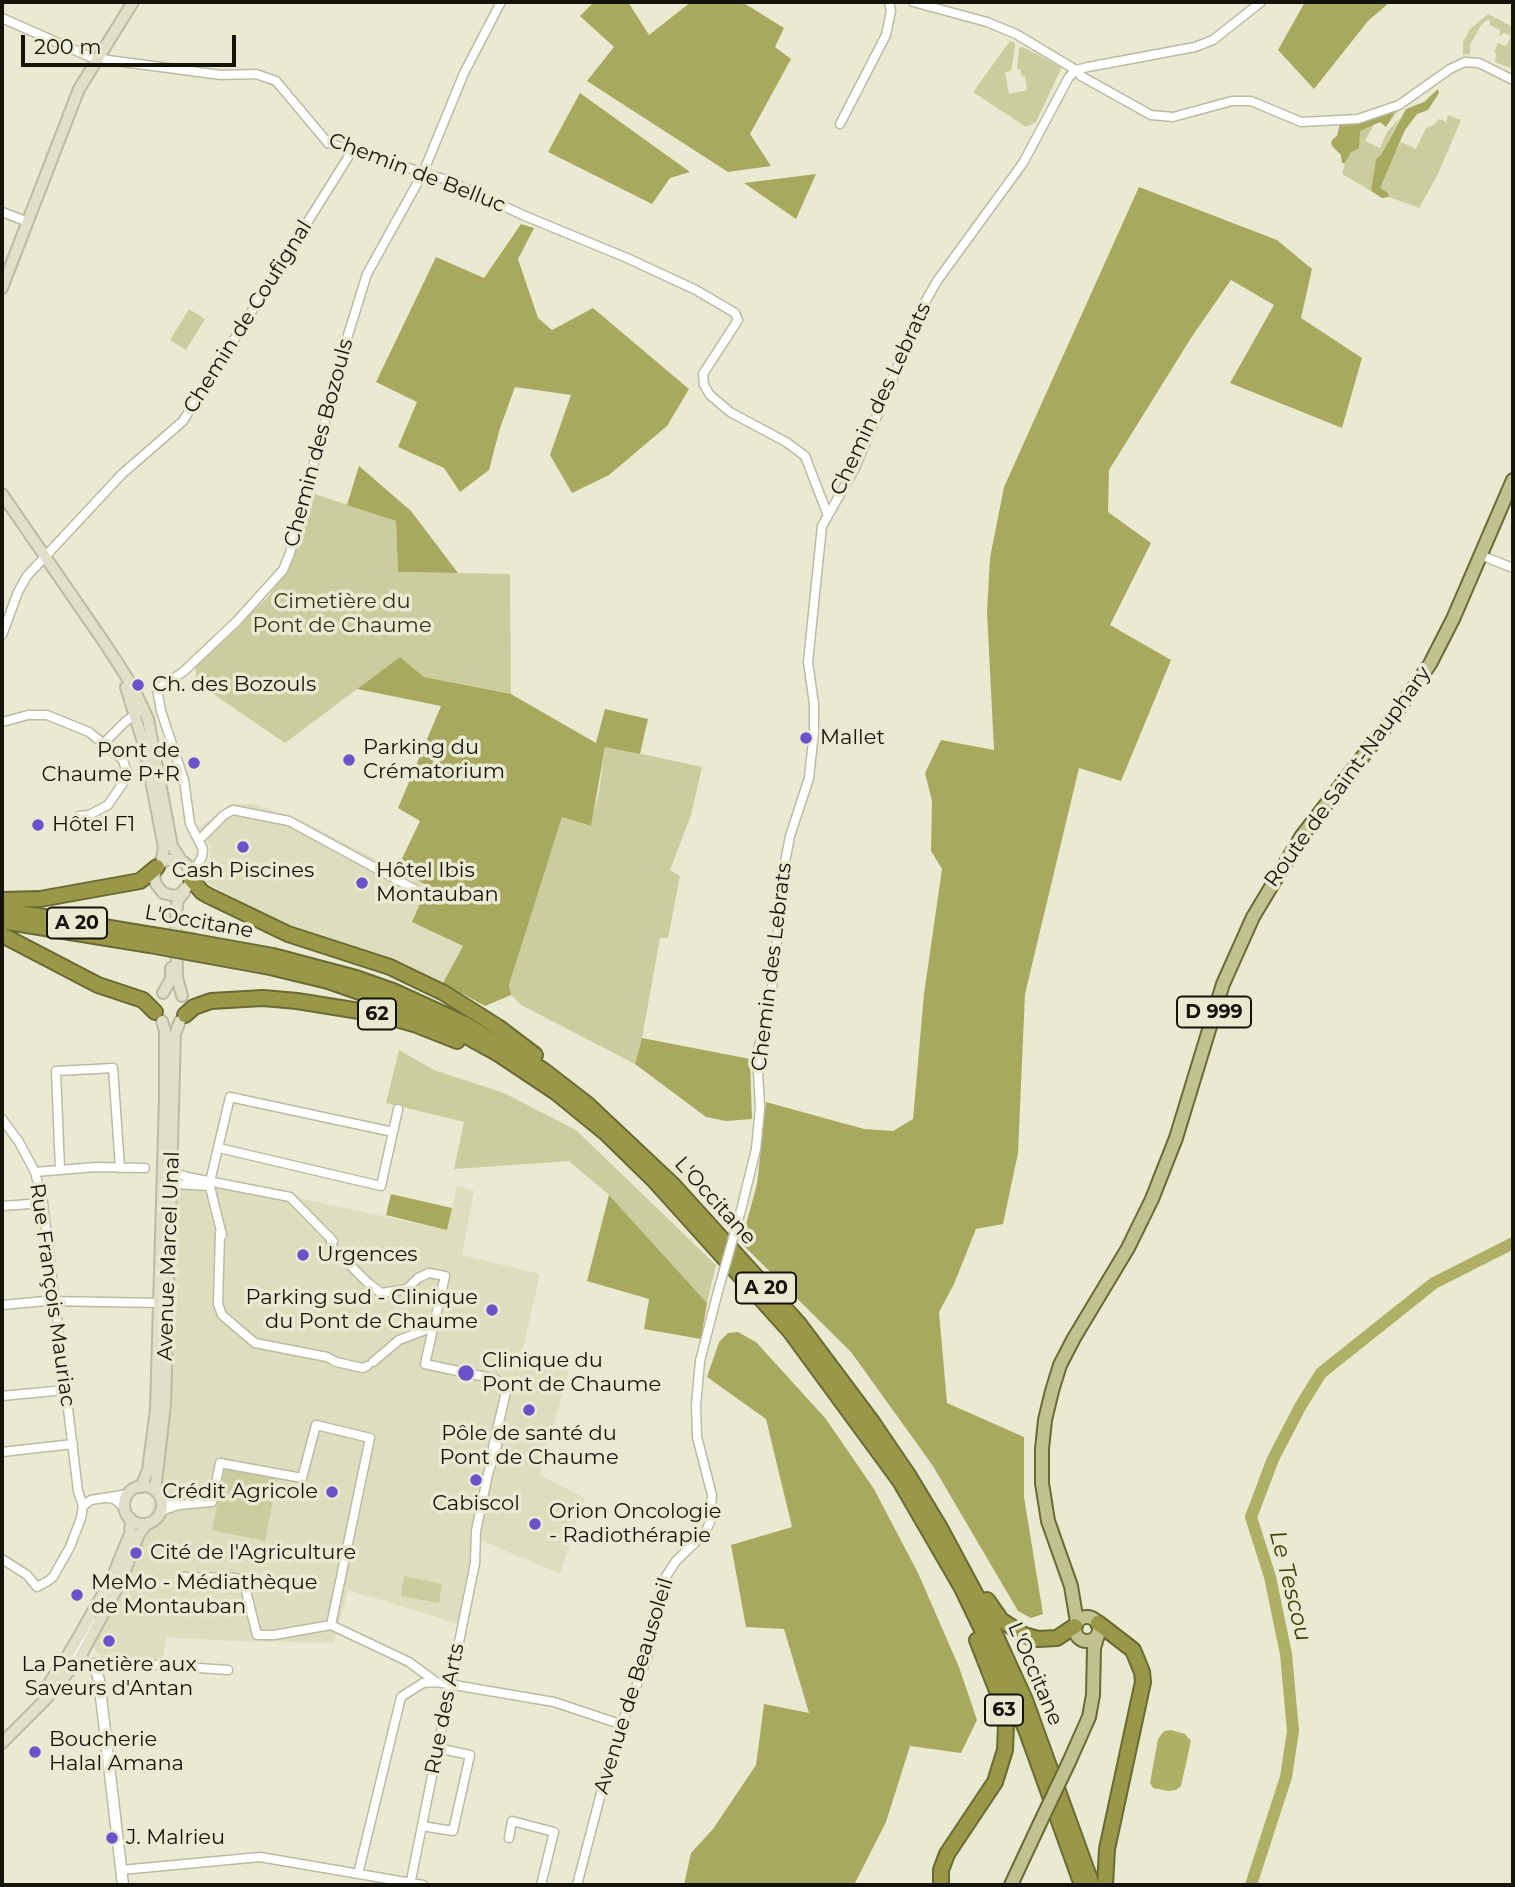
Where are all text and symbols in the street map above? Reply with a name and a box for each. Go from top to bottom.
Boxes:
scale bar [24,21,240,65]
text: 200 m [34,34,101,59]
street label: Chemin de Belluc [325,128,509,218]
street label: Chemin de Coufignal [178,216,318,418]
street label: Chemin des Lebrats [825,299,937,499]
street label: Chemin des Bozouls [279,336,359,550]
park label: Cimetière du Pont de Chaume [252,589,432,639]
street label: Route de Saint-Nauphary [1259,662,1437,892]
place label: Ch. des Bozouls [152,672,316,698]
marker: Ch. des Bozouls [130,677,146,693]
place label: Mallet [820,725,885,751]
marker: Mallet [798,730,814,746]
place label: Parking du Crématorium [363,735,505,785]
place label: Pont de Chaume P+R [42,738,180,788]
marker: Parking du Crématorium [341,752,357,768]
marker: Pont de Chaume P+R [186,755,202,771]
place label: Hôtel F1 [52,812,135,838]
marker: Hôtel F1 [30,817,46,833]
marker: Cash Piscines [235,839,251,855]
place label: Cash Piscines [172,858,314,884]
place label: Hôtel Ibis Montauban [376,858,499,908]
street label: Chemin des Lebrats [747,861,797,1073]
marker: Hôtel Ibis Montauban [354,875,370,891]
street label: L'Occitane [143,900,255,944]
road number: A 20 [47,908,107,939]
road number: D 999 [1177,996,1251,1028]
road number: 62 [358,998,396,1030]
street label: Avenue Marcel Unal [153,1151,185,1361]
street label: L'Occitane [669,1152,761,1250]
street label: Rue François Mauriac [24,1182,80,1408]
place label: Urgences [317,1242,418,1268]
marker: Urgences [295,1247,311,1263]
road number: A 20 [736,1272,796,1304]
place label: Parking sud - Clinique du Pont de Chaume [246,1285,478,1335]
marker: Parking sud - Clinique du Pont de Chaume [484,1302,500,1318]
place label: Clinique du Pont de Chaume [482,1348,661,1398]
marker: Clinique du Pont de Chaume [456,1363,476,1383]
marker: Pôle de santé du Pont de Chaume [521,1402,537,1418]
place label: Pôle de santé du Pont de Chaume [439,1421,619,1471]
marker: Cabiscol [468,1472,484,1488]
place label: Crédit Agricole [162,1479,318,1505]
marker: Crédit Agricole [324,1484,340,1500]
place label: Cabiscol [432,1491,520,1517]
place label: Orion Oncologie - Radiothérapie [549,1499,722,1549]
marker: Orion Oncologie - Radiothérapie [527,1516,543,1532]
water label: Le Tescou [1263,1528,1317,1644]
place label: Cité de l'Agriculture [150,1540,356,1566]
marker: Cité de l'Agriculture [128,1545,144,1561]
place label: MeMo - Médiathèque de Montauban [91,1570,317,1620]
street label: Avenue de Beausoleil [589,1575,679,1797]
marker: MeMo - Médiathèque de Montauban [69,1587,85,1603]
street label: L'Occitane [1002,1618,1068,1730]
marker: La Panetière aux Saveurs d'Antan [101,1633,117,1649]
street label: Rue des Arts [420,1641,470,1777]
place label: La Panetière aux Saveurs d'Antan [21,1652,197,1702]
road number: 63 [985,1694,1023,1726]
place label: Boucherie Halal Amana [49,1727,184,1777]
marker: Boucherie Halal Amana [27,1744,43,1760]
place label: J. Malrieu [126,1825,225,1851]
marker: J. Malrieu [104,1830,120,1846]

